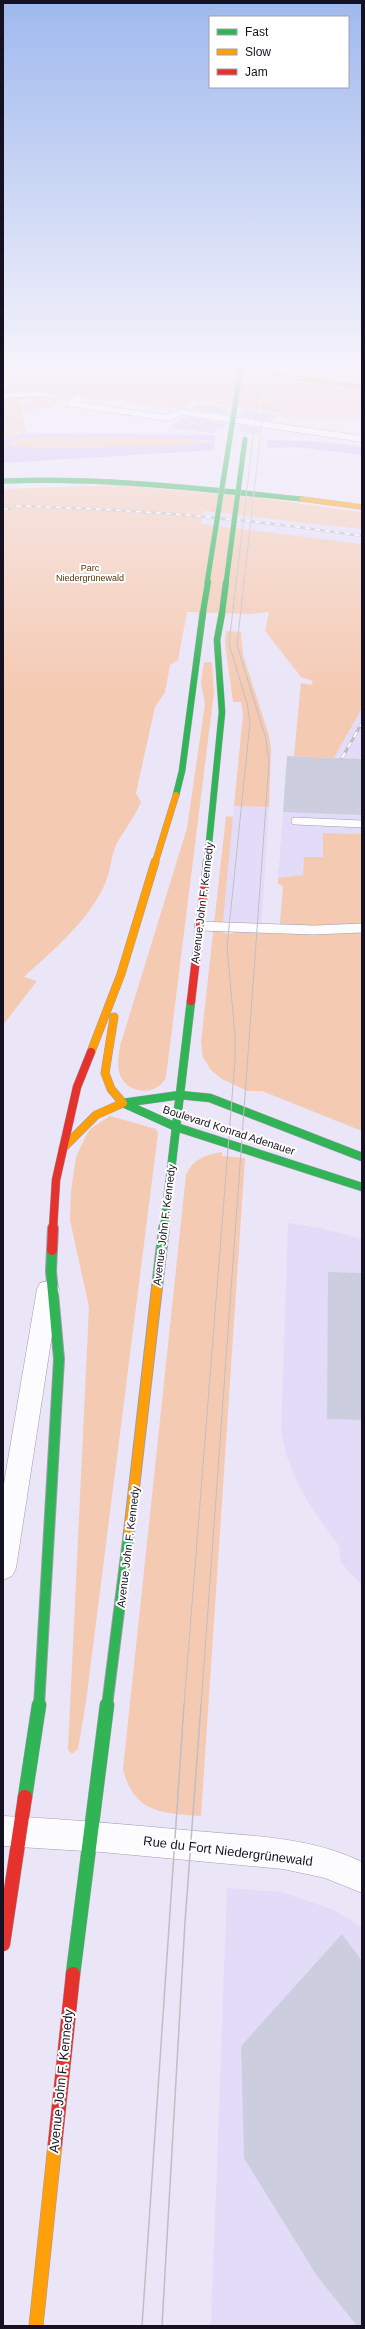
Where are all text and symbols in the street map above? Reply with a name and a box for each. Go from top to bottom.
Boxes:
legend [209,16,349,88]
text: Fast [245,25,269,39]
text: Slow [245,45,271,59]
text: Jam [245,65,268,79]
park label: Parc Niedergrünewald [56,563,124,583]
street label: Avenue John F. Kennedy [189,841,215,964]
street label: Boulevard Konrad Adenauer [161,1103,297,1157]
street label: Avenue John F. Kennedy [151,1163,177,1286]
street label: Avenue John F. Kennedy [115,1485,141,1608]
street label: Rue du Fort Niedergrünewald [142,1833,314,1869]
street label: Avenue John F. Kennedy [46,2008,76,2154]

